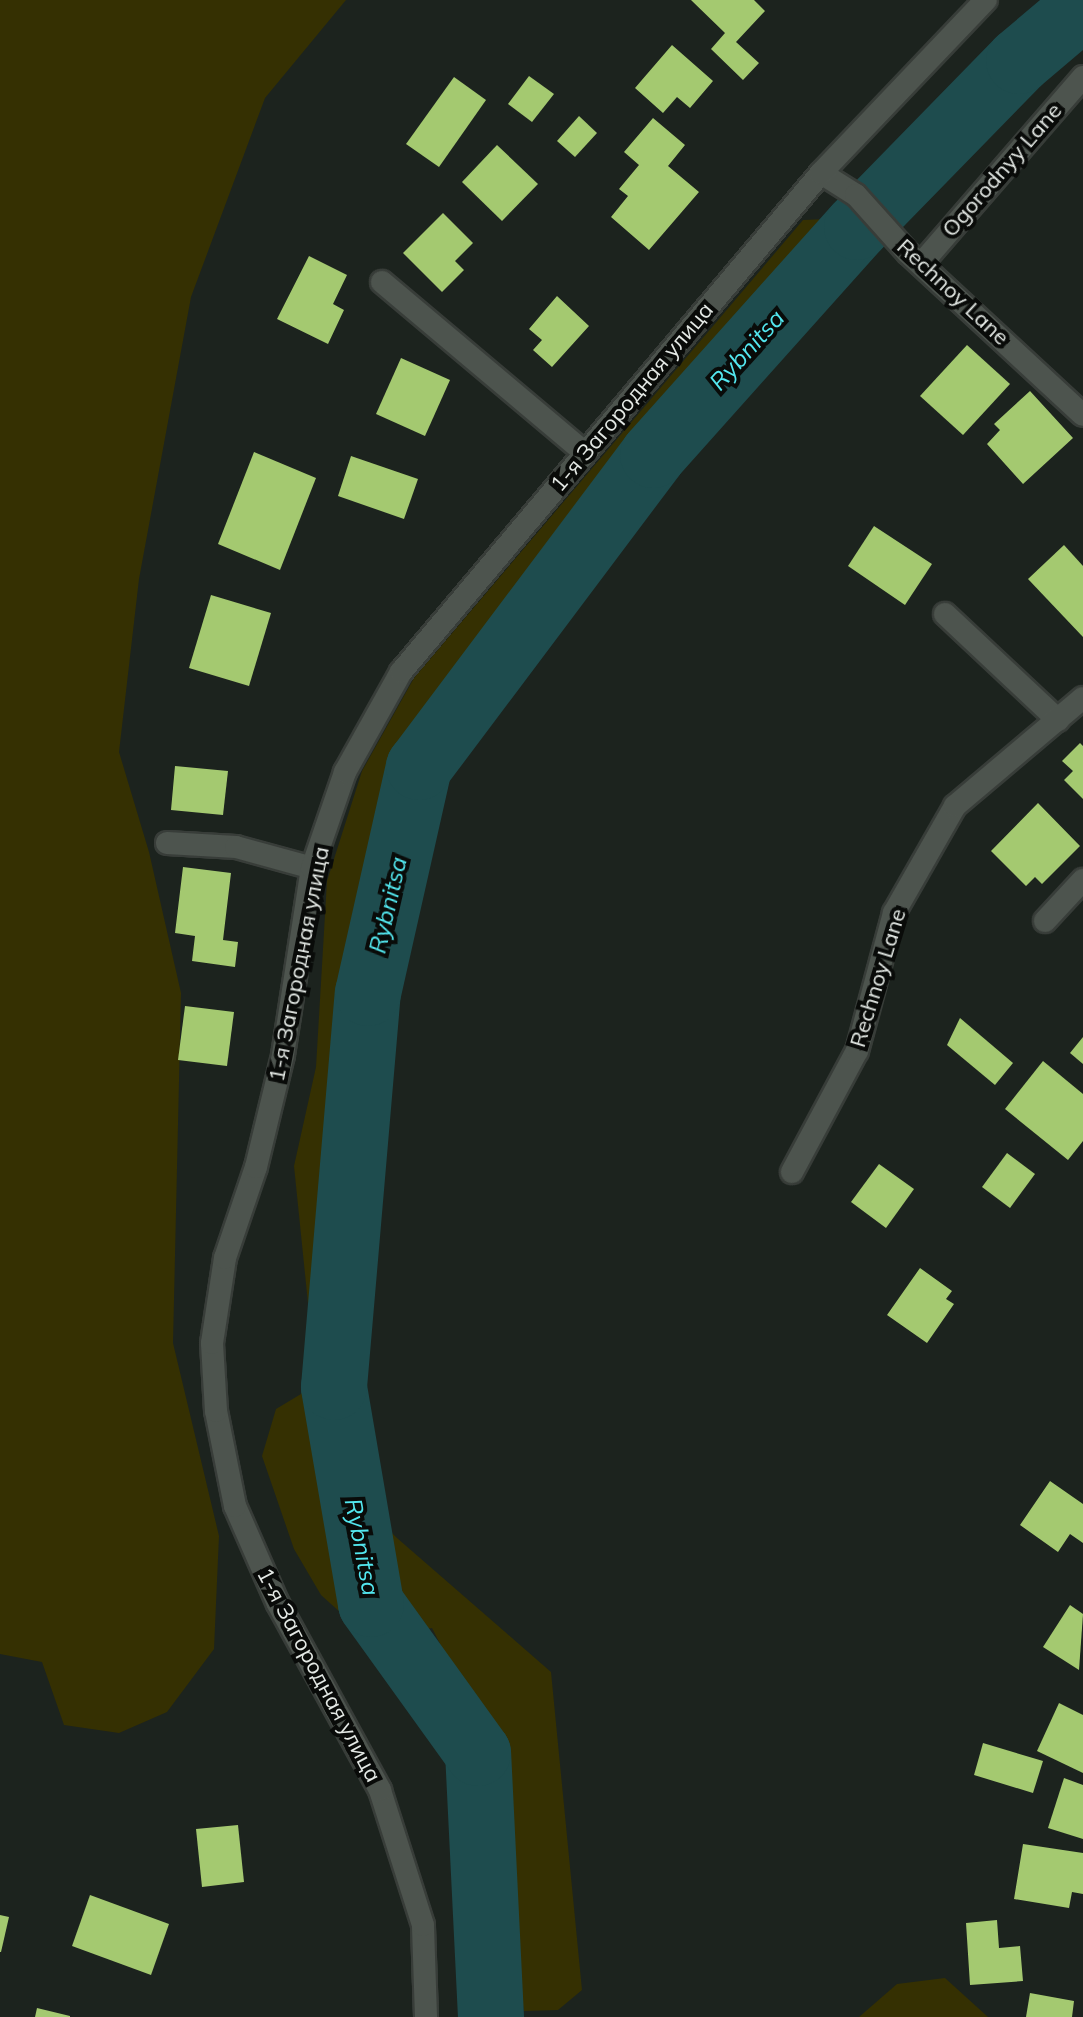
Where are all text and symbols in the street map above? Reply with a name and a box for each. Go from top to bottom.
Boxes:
street label: Ogorodnyy Lane [937,98,1067,242]
street label: Rechnoy Lane [892,233,1014,351]
street label: 1-я Загородная улица [545,297,719,497]
water label: Rybnitsa [703,304,791,396]
street label: 1-я Загородная улица [263,844,335,1084]
water label: Rybnitsa [363,854,413,956]
street label: Rechnoy Lane [844,906,912,1050]
water label: Rybnitsa [338,1496,386,1598]
street label: 1-я Загородная улица [251,1563,387,1787]

